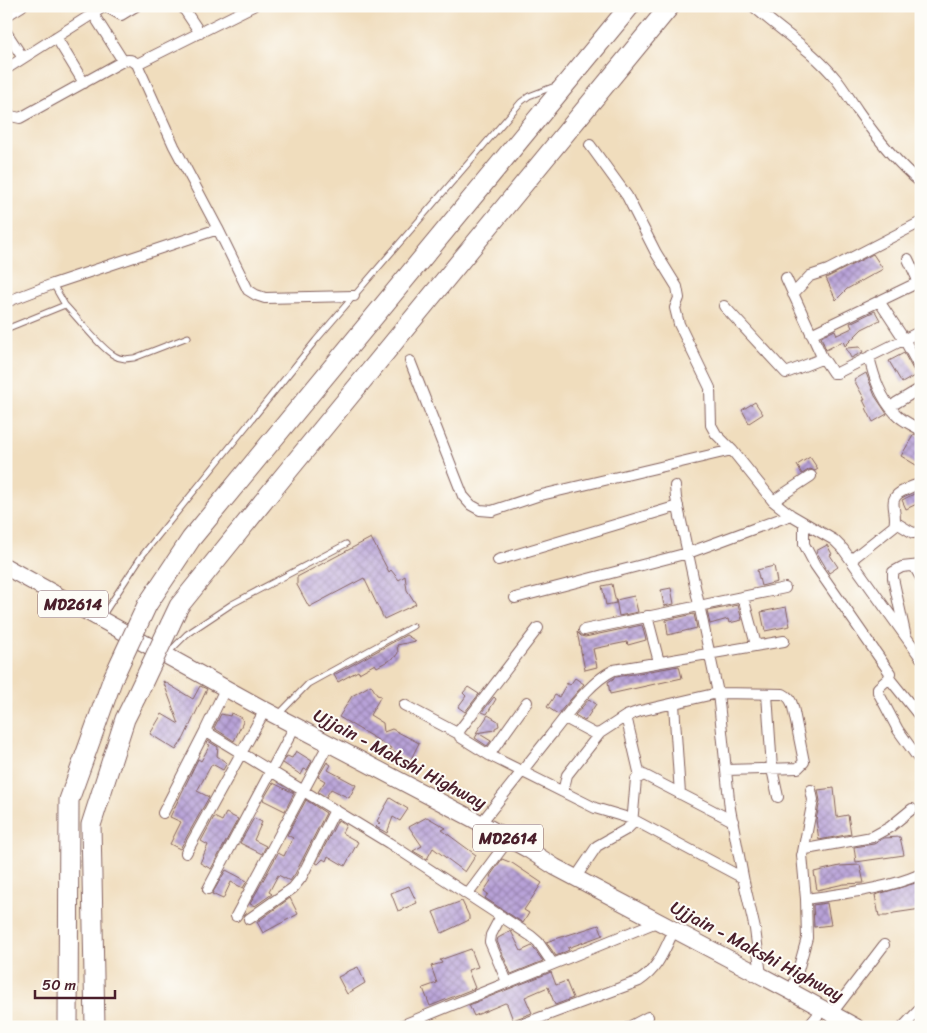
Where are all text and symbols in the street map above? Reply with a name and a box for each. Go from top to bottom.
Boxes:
road number: MD2614 [38,590,108,618]
street label: Ujjain - Makshi Highway [307,700,493,819]
road number: MD2614 [473,824,543,851]
street label: Ujjain - Makshi Highway [664,892,850,1011]
scale bar [35,968,115,1000]
text: 50 m [42,972,77,998]

